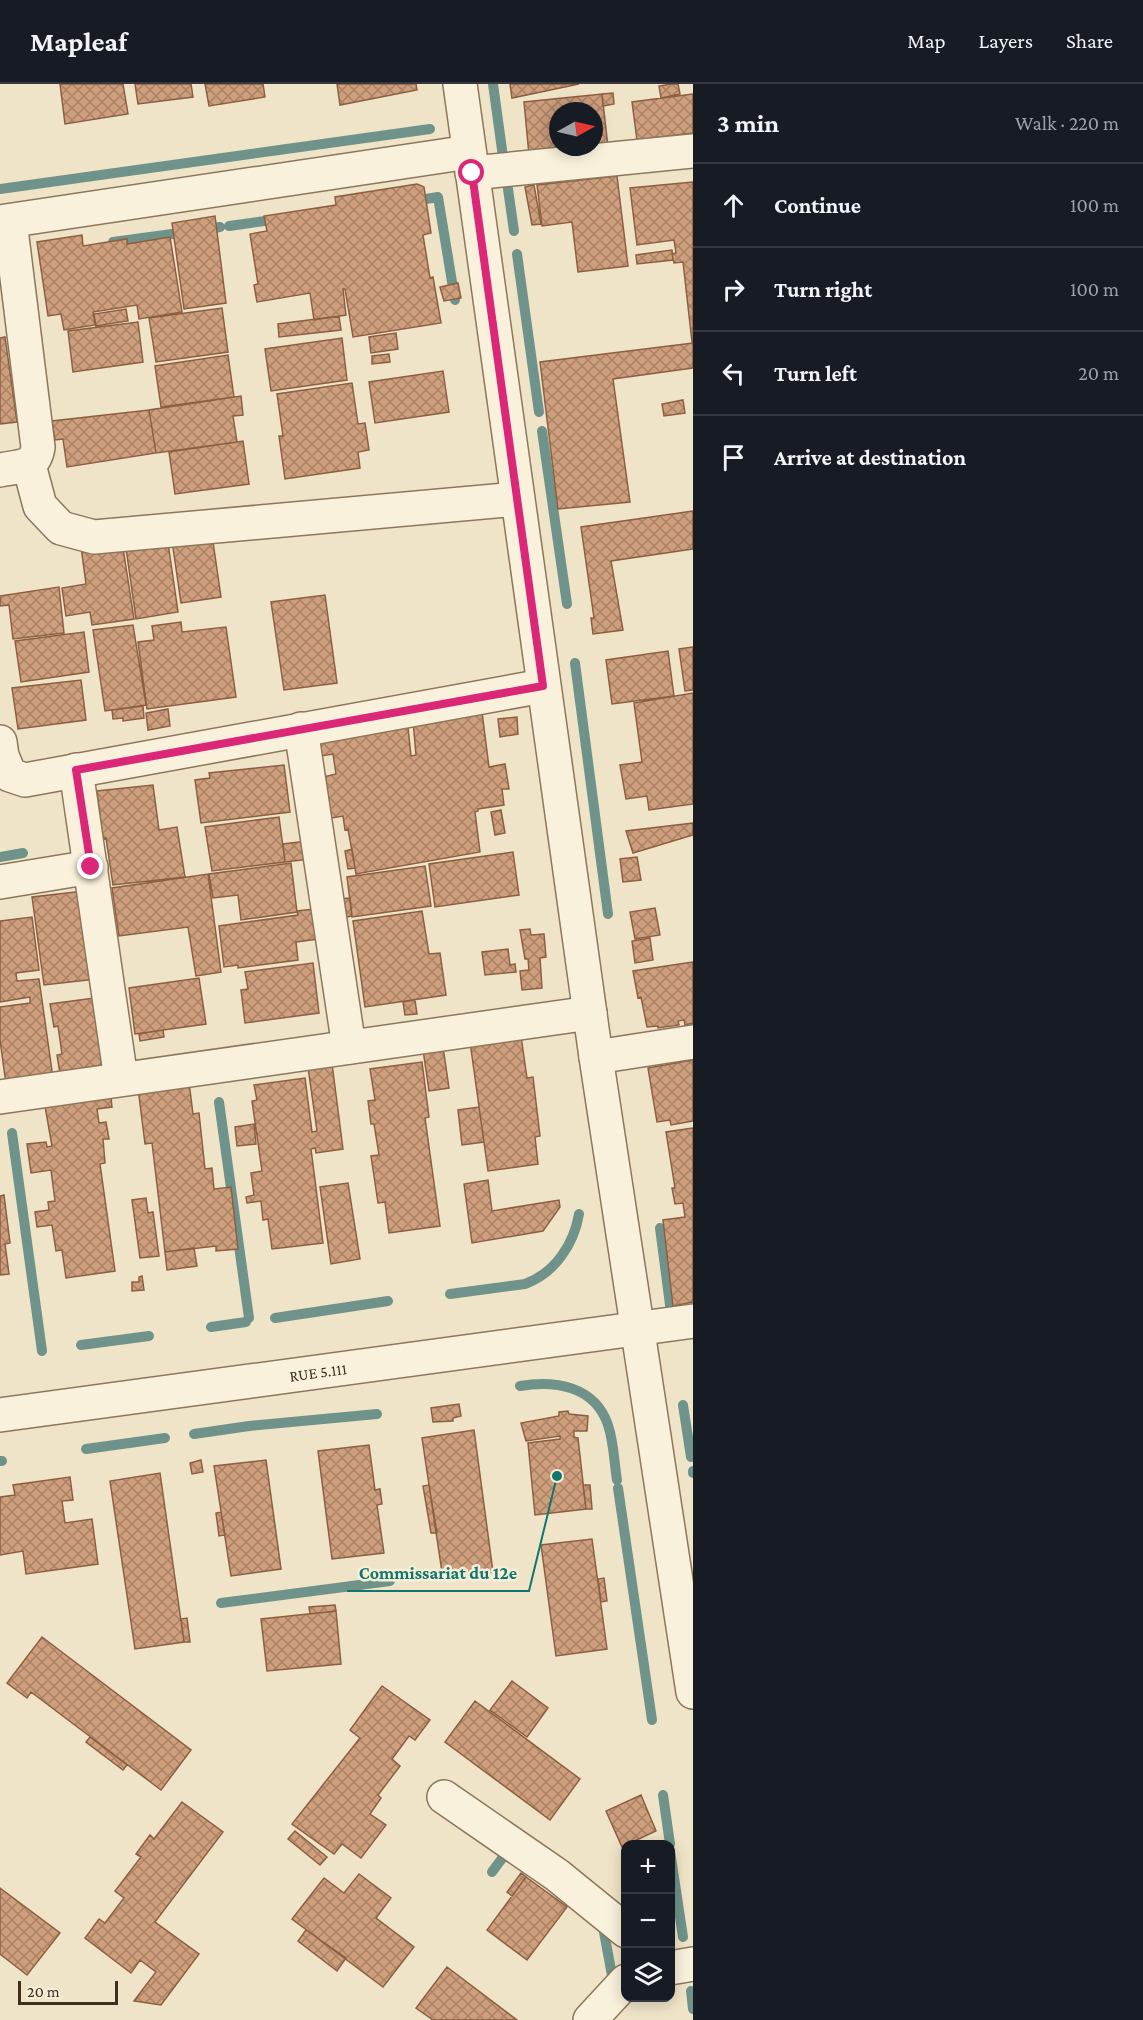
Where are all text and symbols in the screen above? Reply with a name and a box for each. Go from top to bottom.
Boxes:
text: Mapleaf [30,26,127,57]
text: Map [907,29,946,53]
text: Layers [979,29,1033,53]
text: Share [1066,29,1113,53]
north arrow [549,102,603,156]
text: 3 min [717,109,779,138]
text: Walk · 220 m [1015,112,1119,134]
route start [458,159,484,185]
icon: ahead [717,189,750,222]
text: Continue [774,193,861,218]
text: 100 m [1070,194,1119,216]
icon: right [717,273,750,306]
text: Turn right [774,277,872,302]
text: 100 m [1070,278,1119,300]
icon: left [717,357,750,390]
text: Turn left [774,361,857,386]
text: 20 m [1078,362,1119,384]
icon: arrive [717,441,750,474]
text: Arrive at destination [774,445,966,470]
route end [77,853,103,879]
street label: RUE 5.111 [288,1360,348,1385]
callout: Commissariat du 12e [347,1555,529,1591]
text: Commissariat du 12e [359,1563,517,1583]
map controls [621,1840,675,2002]
button: + [621,1840,675,1894]
button: − [621,1894,675,1948]
button: layers [621,1948,675,2002]
scale bar [18,1978,118,2006]
text: 20 m [27,1983,60,2000]

